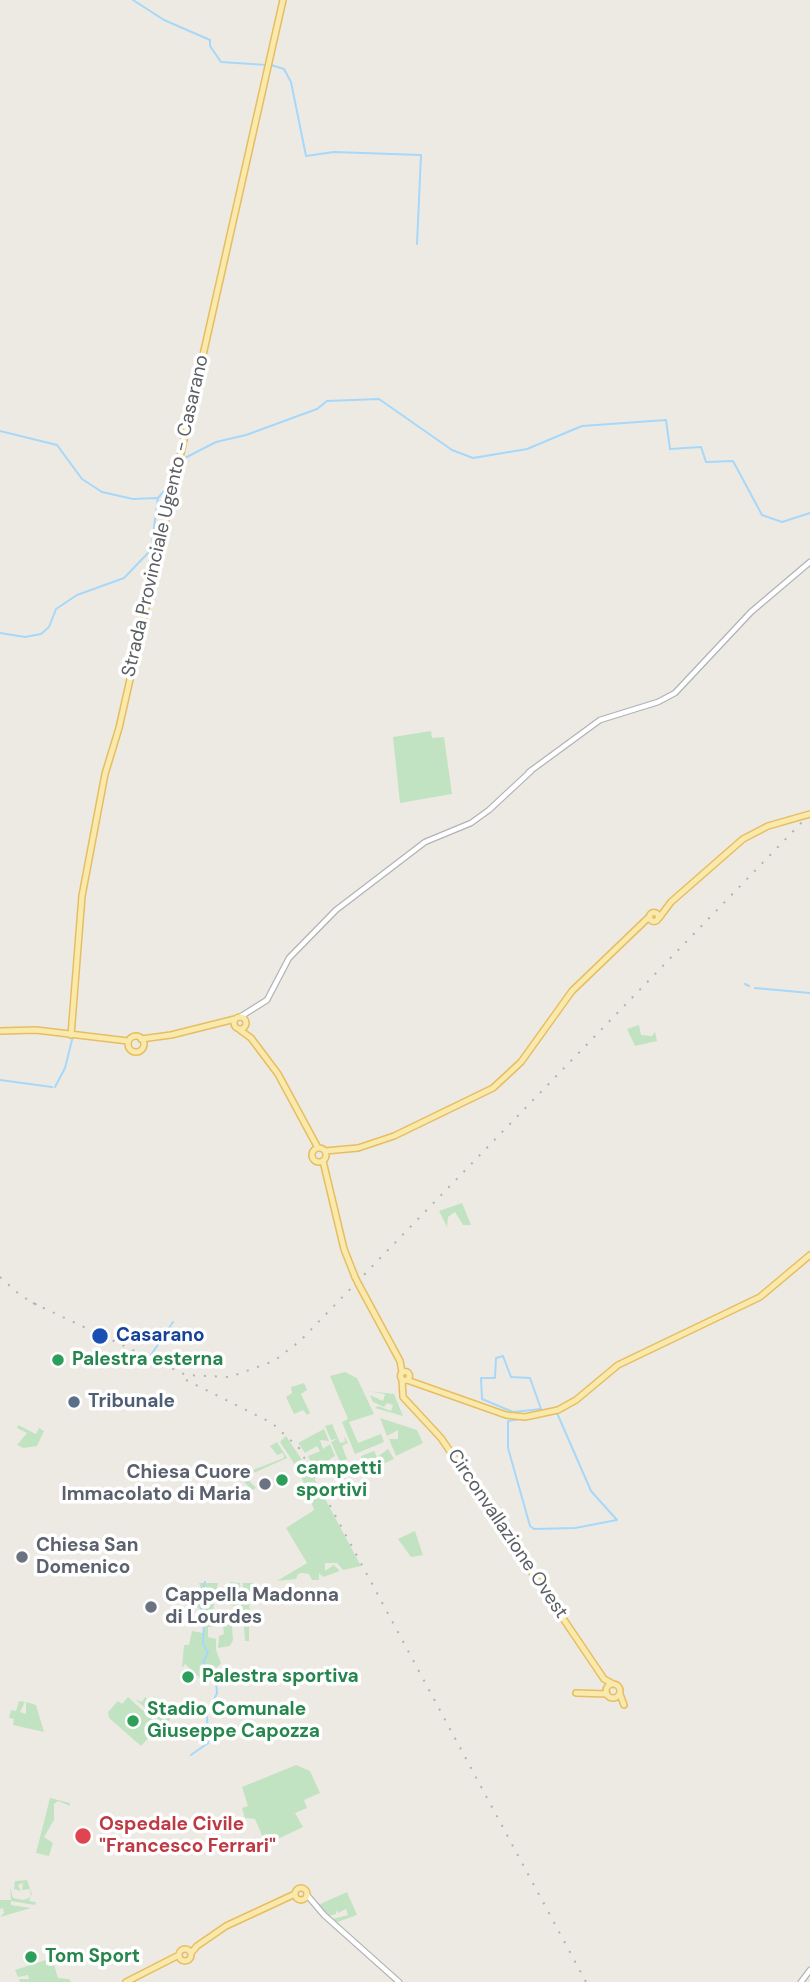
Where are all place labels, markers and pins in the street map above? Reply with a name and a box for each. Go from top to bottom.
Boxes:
place label: Casarano [116,1325,205,1347]
marker: Casarano [90,1326,110,1346]
place label: Palestra esterna [72,1349,223,1371]
marker: Palestra esterna [50,1352,66,1368]
place label: Tribunale [88,1391,175,1413]
marker: Tribunale [66,1394,82,1410]
place label: campetti sportivi [296,1458,382,1502]
place label: Chiesa Cuore Immacolato di Maria [61,1462,251,1506]
marker: campetti sportivi [274,1472,290,1488]
marker: Chiesa Cuore Immacolato di Maria [257,1476,273,1492]
place label: Chiesa San Domenico [36,1535,138,1579]
marker: Chiesa San Domenico [14,1549,30,1565]
place label: Cappella Madonna di Lourdes [165,1585,339,1629]
marker: Cappella Madonna di Lourdes [143,1599,159,1615]
place label: Palestra sportiva [202,1666,359,1688]
marker: Palestra sportiva [180,1669,196,1685]
place label: Stadio Comunale Giuseppe Capozza [147,1699,320,1743]
marker: Stadio Comunale Giuseppe Capozza [125,1713,141,1729]
place label: Ospedale Civile "Francesco Ferrari" [99,1814,276,1858]
marker: Ospedale Civile "Francesco Ferrari" [73,1826,93,1846]
place label: Tom Sport [45,1946,140,1968]
marker: Tom Sport [23,1949,39,1965]

